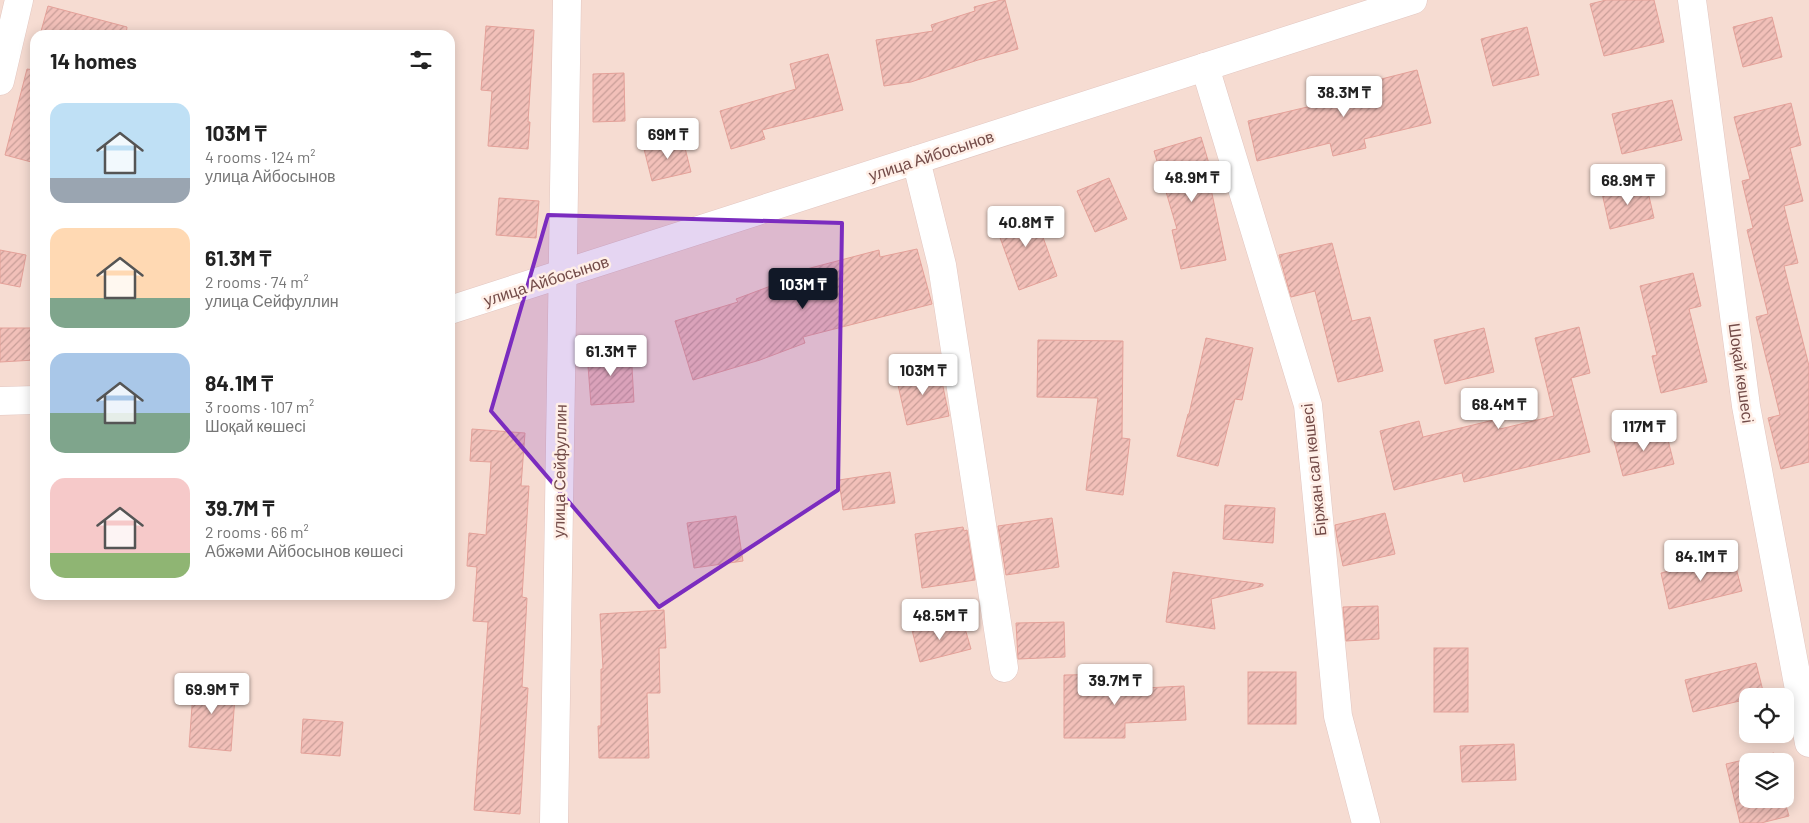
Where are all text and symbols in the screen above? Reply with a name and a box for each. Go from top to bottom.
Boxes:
icon: filters [407,46,435,74]
text: 14 homes [50,48,137,73]
pin: 38.3M ₸ [1298,76,1390,118]
text: 38.3M ₸ [1317,82,1371,101]
pin: 69M ₸ [633,118,703,160]
text: 103M ₸ [205,120,266,145]
icon: home [90,123,150,183]
text: 69M ₸ [648,124,688,143]
street label: улица Айбосынов [866,126,996,184]
text: 4 rooms · 124 m² [205,147,316,166]
pin: 48.9M ₸ [1146,160,1238,203]
pin: 68.9M ₸ [1582,164,1674,206]
text: улица Айбосынов [205,166,336,185]
text: 48.9M ₸ [1165,167,1219,186]
text: 68.9M ₸ [1601,170,1655,189]
pin: 40.8M ₸ [980,206,1072,248]
text: 40.8M ₸ [998,212,1054,231]
text: 61.3M ₸ [205,245,271,270]
icon: home [90,248,150,308]
street label: улица Айбосынов [481,251,611,309]
pin: 103M ₸ [762,268,844,310]
text: 2 rooms · 74 m² [205,272,309,291]
text: 103M ₸ [780,274,826,293]
text: улица Сейфуллин [205,291,339,310]
street label: Шоқай көшесі [1726,322,1758,424]
pin: 61.3M ₸ [565,334,657,377]
text: 61.3M ₸ [586,341,636,360]
pin: 103M ₸ [882,354,964,396]
text: 103M ₸ [900,360,946,379]
text: 84.1M ₸ [205,370,273,395]
icon: home [90,373,150,433]
pin: 68.4M ₸ [1453,388,1545,430]
text: 68.4M ₸ [1472,394,1526,413]
text: 3 rooms · 107 m² [205,397,314,416]
street label: Біржан сал көшесі [1297,403,1329,537]
street label: улица Сейфуллин [548,404,570,538]
pin: 117M ₸ [1603,410,1685,452]
text: Шоқай көшесі [205,416,306,435]
text: 117M ₸ [1623,416,1665,435]
text: 39.7M ₸ [205,495,274,520]
icon: home [90,498,150,558]
text: 2 rooms · 66 m² [205,522,309,541]
pin: 84.1M ₸ [1655,540,1747,582]
text: Абжәми Айбосынов көшесі [205,541,403,560]
text: 84.1M ₸ [1675,546,1727,565]
pin: 48.5M ₸ [894,598,986,641]
text: 48.5M ₸ [913,605,967,624]
pin: 39.7M ₸ [1069,664,1161,706]
text: 39.7M ₸ [1089,670,1141,689]
pin: 69.9M ₸ [166,672,258,715]
text: 69.9M ₸ [185,679,239,698]
map controls [1739,688,1794,808]
button: locate [1739,688,1794,743]
button: layers [1739,753,1794,808]

